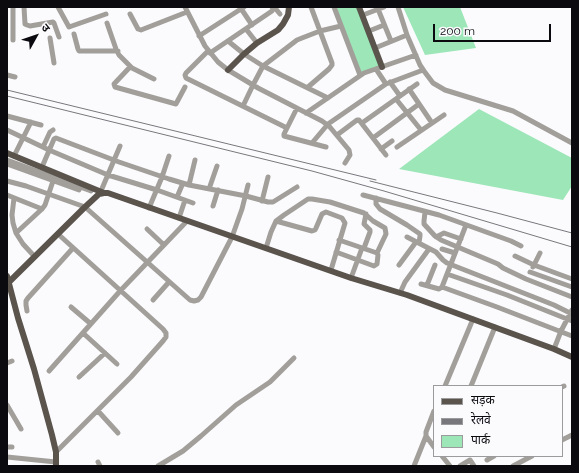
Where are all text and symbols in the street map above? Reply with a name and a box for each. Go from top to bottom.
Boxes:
north arrow [16,16,56,56]
scale bar [435,16,553,42]
text: उ [39,21,53,35]
text: 200 m [440,24,475,38]
legend [433,385,563,457]
text: सड़क [471,393,495,407]
text: रेलवे [471,413,491,427]
text: पार्क [471,433,490,447]

